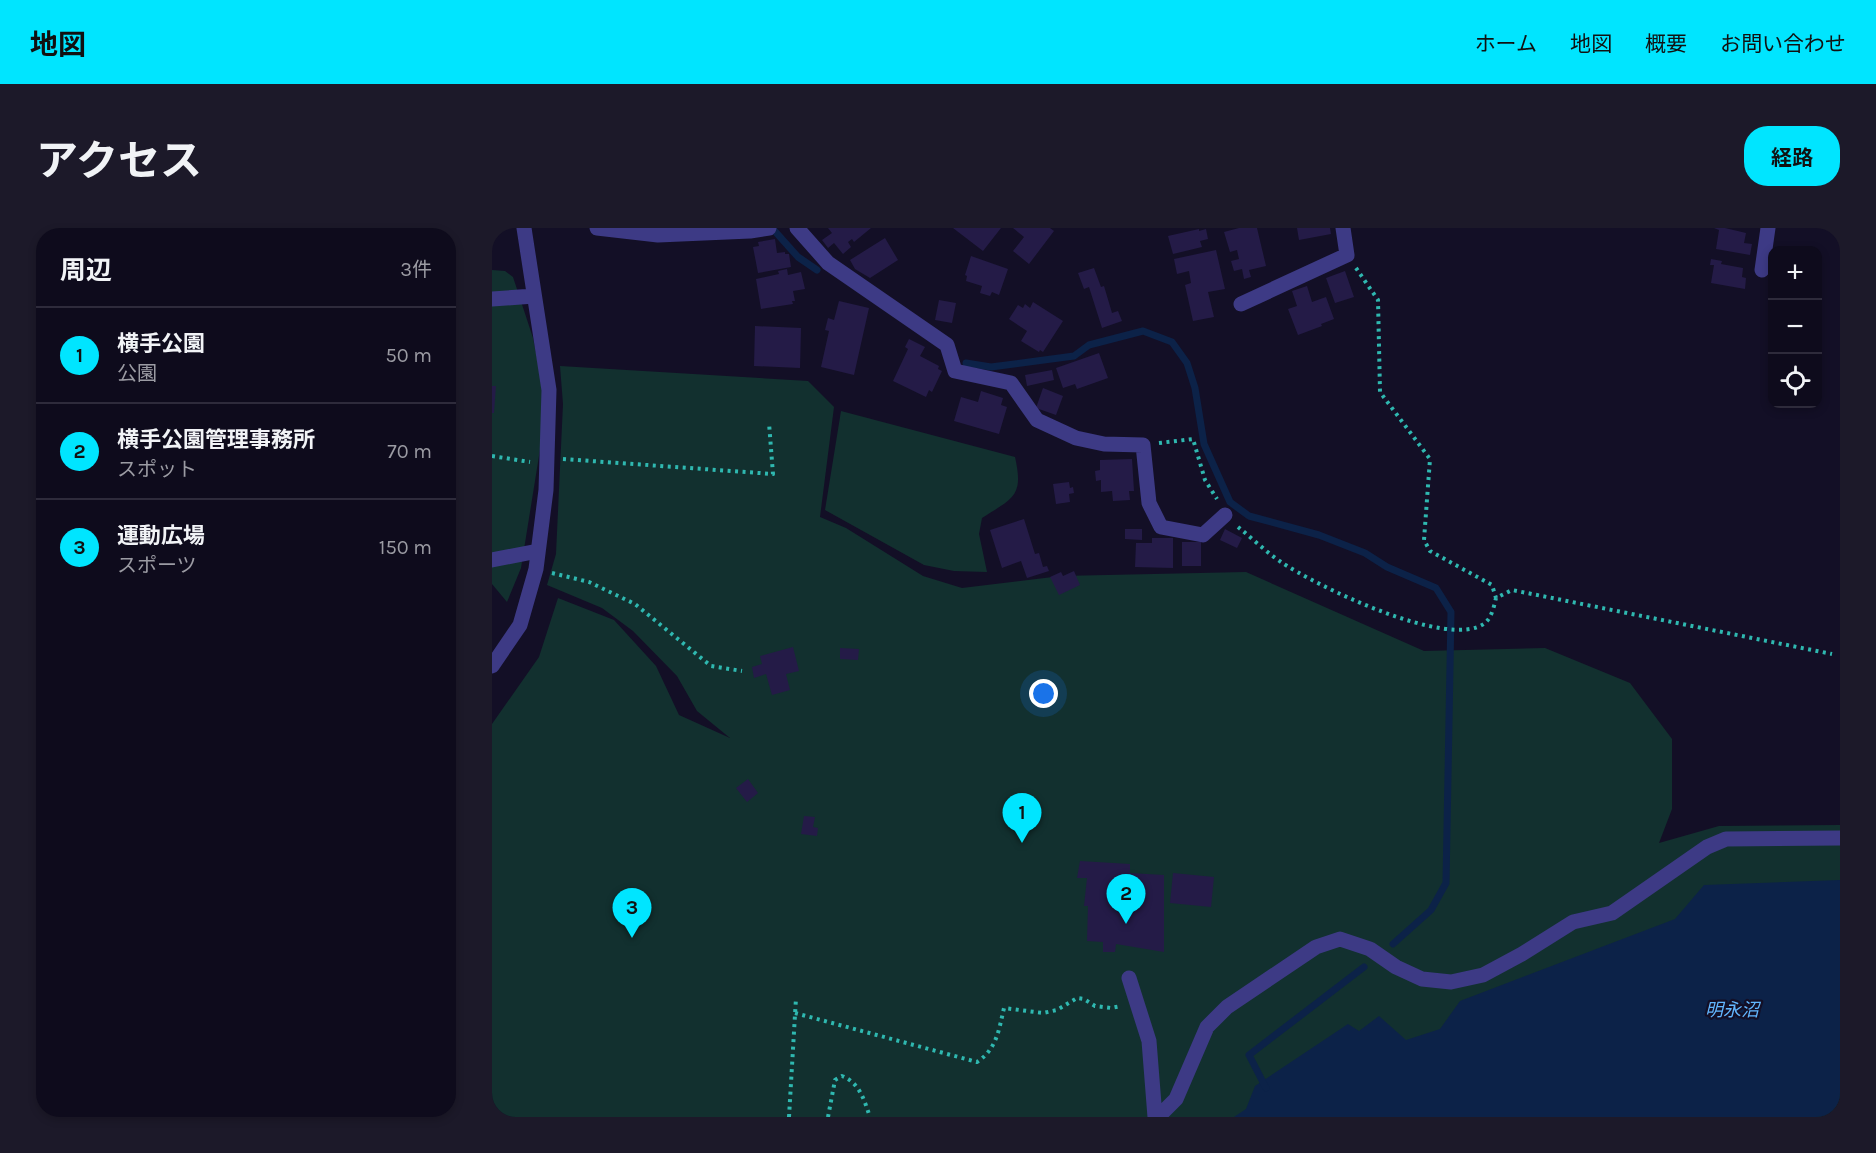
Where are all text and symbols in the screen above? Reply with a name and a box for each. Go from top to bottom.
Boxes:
text: 地図 [30,28,86,61]
text: ホーム [1475,32,1537,56]
text: 地図 [1570,32,1612,56]
text: 概要 [1645,32,1687,56]
text: お問い合わせ [1720,32,1846,56]
button: 経路 [1744,126,1840,186]
text: アクセス [36,136,202,186]
map controls [1768,246,1822,408]
button: + [1768,246,1822,300]
text: 周辺 [60,255,112,286]
text: 3件 [400,258,432,281]
button: − [1768,300,1822,354]
text: 横手公園 [117,331,205,357]
text: 1 [76,344,83,367]
text: 50 m [385,344,432,367]
button: locate [1768,354,1822,408]
text: 公園 [117,362,157,385]
text: 横手公園管理事務所 [117,427,315,453]
text: 2 [73,440,86,463]
text: 70 m [387,440,432,463]
text: スポット [117,458,197,481]
text: 運動広場 [117,523,205,549]
text: 3 [73,536,86,559]
text: 150 m [379,536,432,559]
text: スポーツ [117,554,197,577]
your location [1029,679,1058,708]
pin: 1 [1002,794,1042,843]
pin: 2 [1106,874,1146,924]
pin: 3 [612,888,652,938]
water label: 明永沼 [1705,999,1762,1021]

